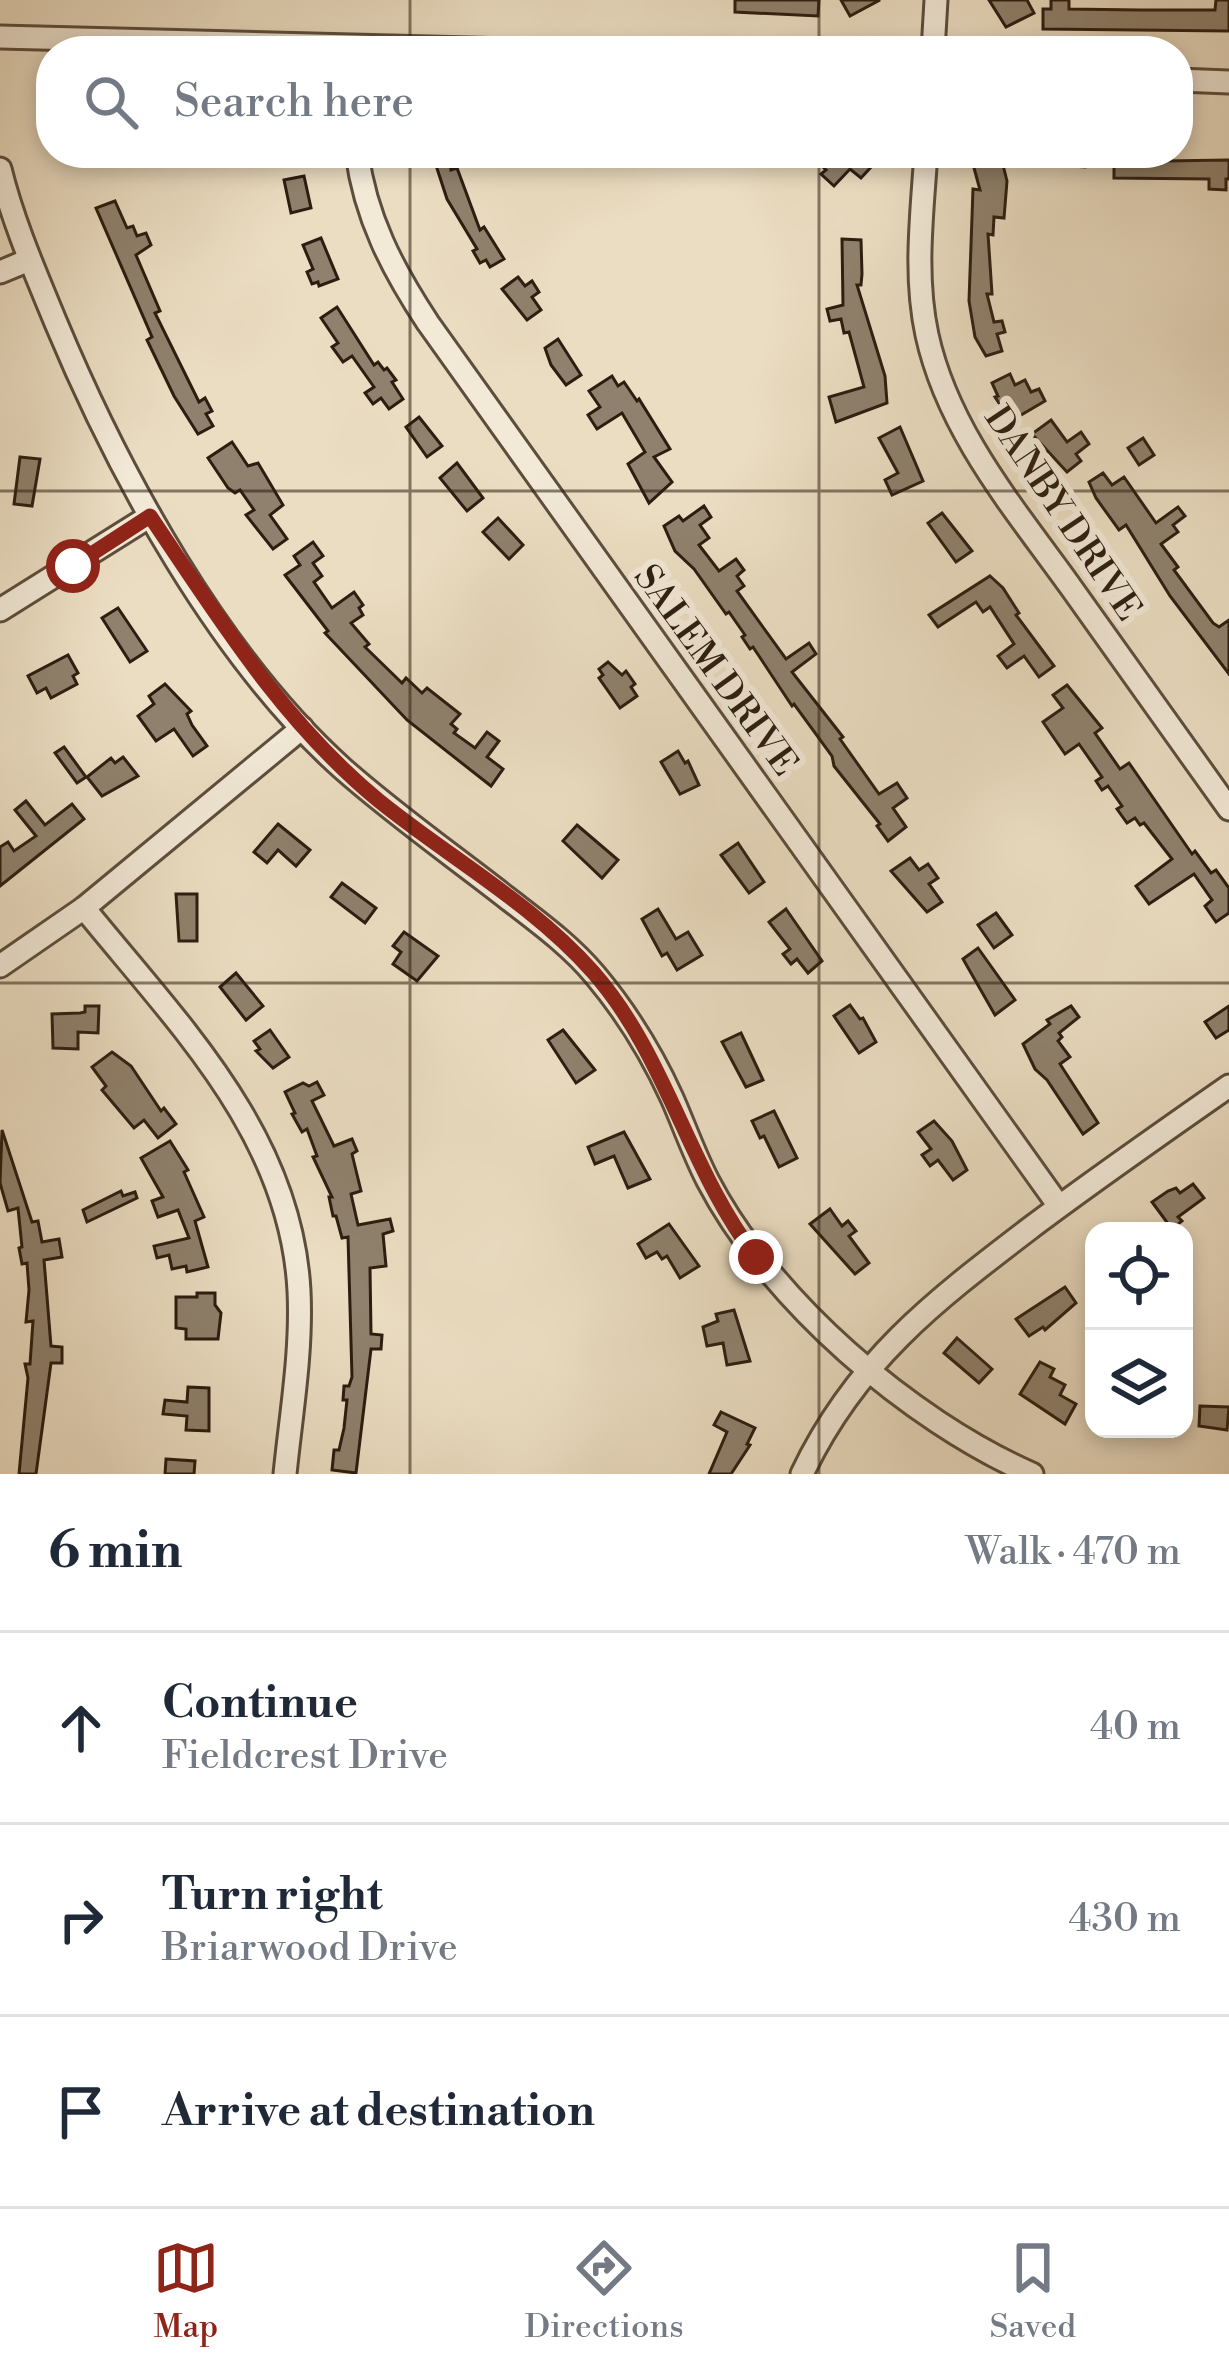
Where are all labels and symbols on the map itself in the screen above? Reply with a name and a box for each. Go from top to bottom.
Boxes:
street label: DANBY DRIVE [974,398,1150,630]
route start [46,539,100,593]
street label: SALEM DRIVE [623,557,807,785]
route end [729,1230,783,1284]

